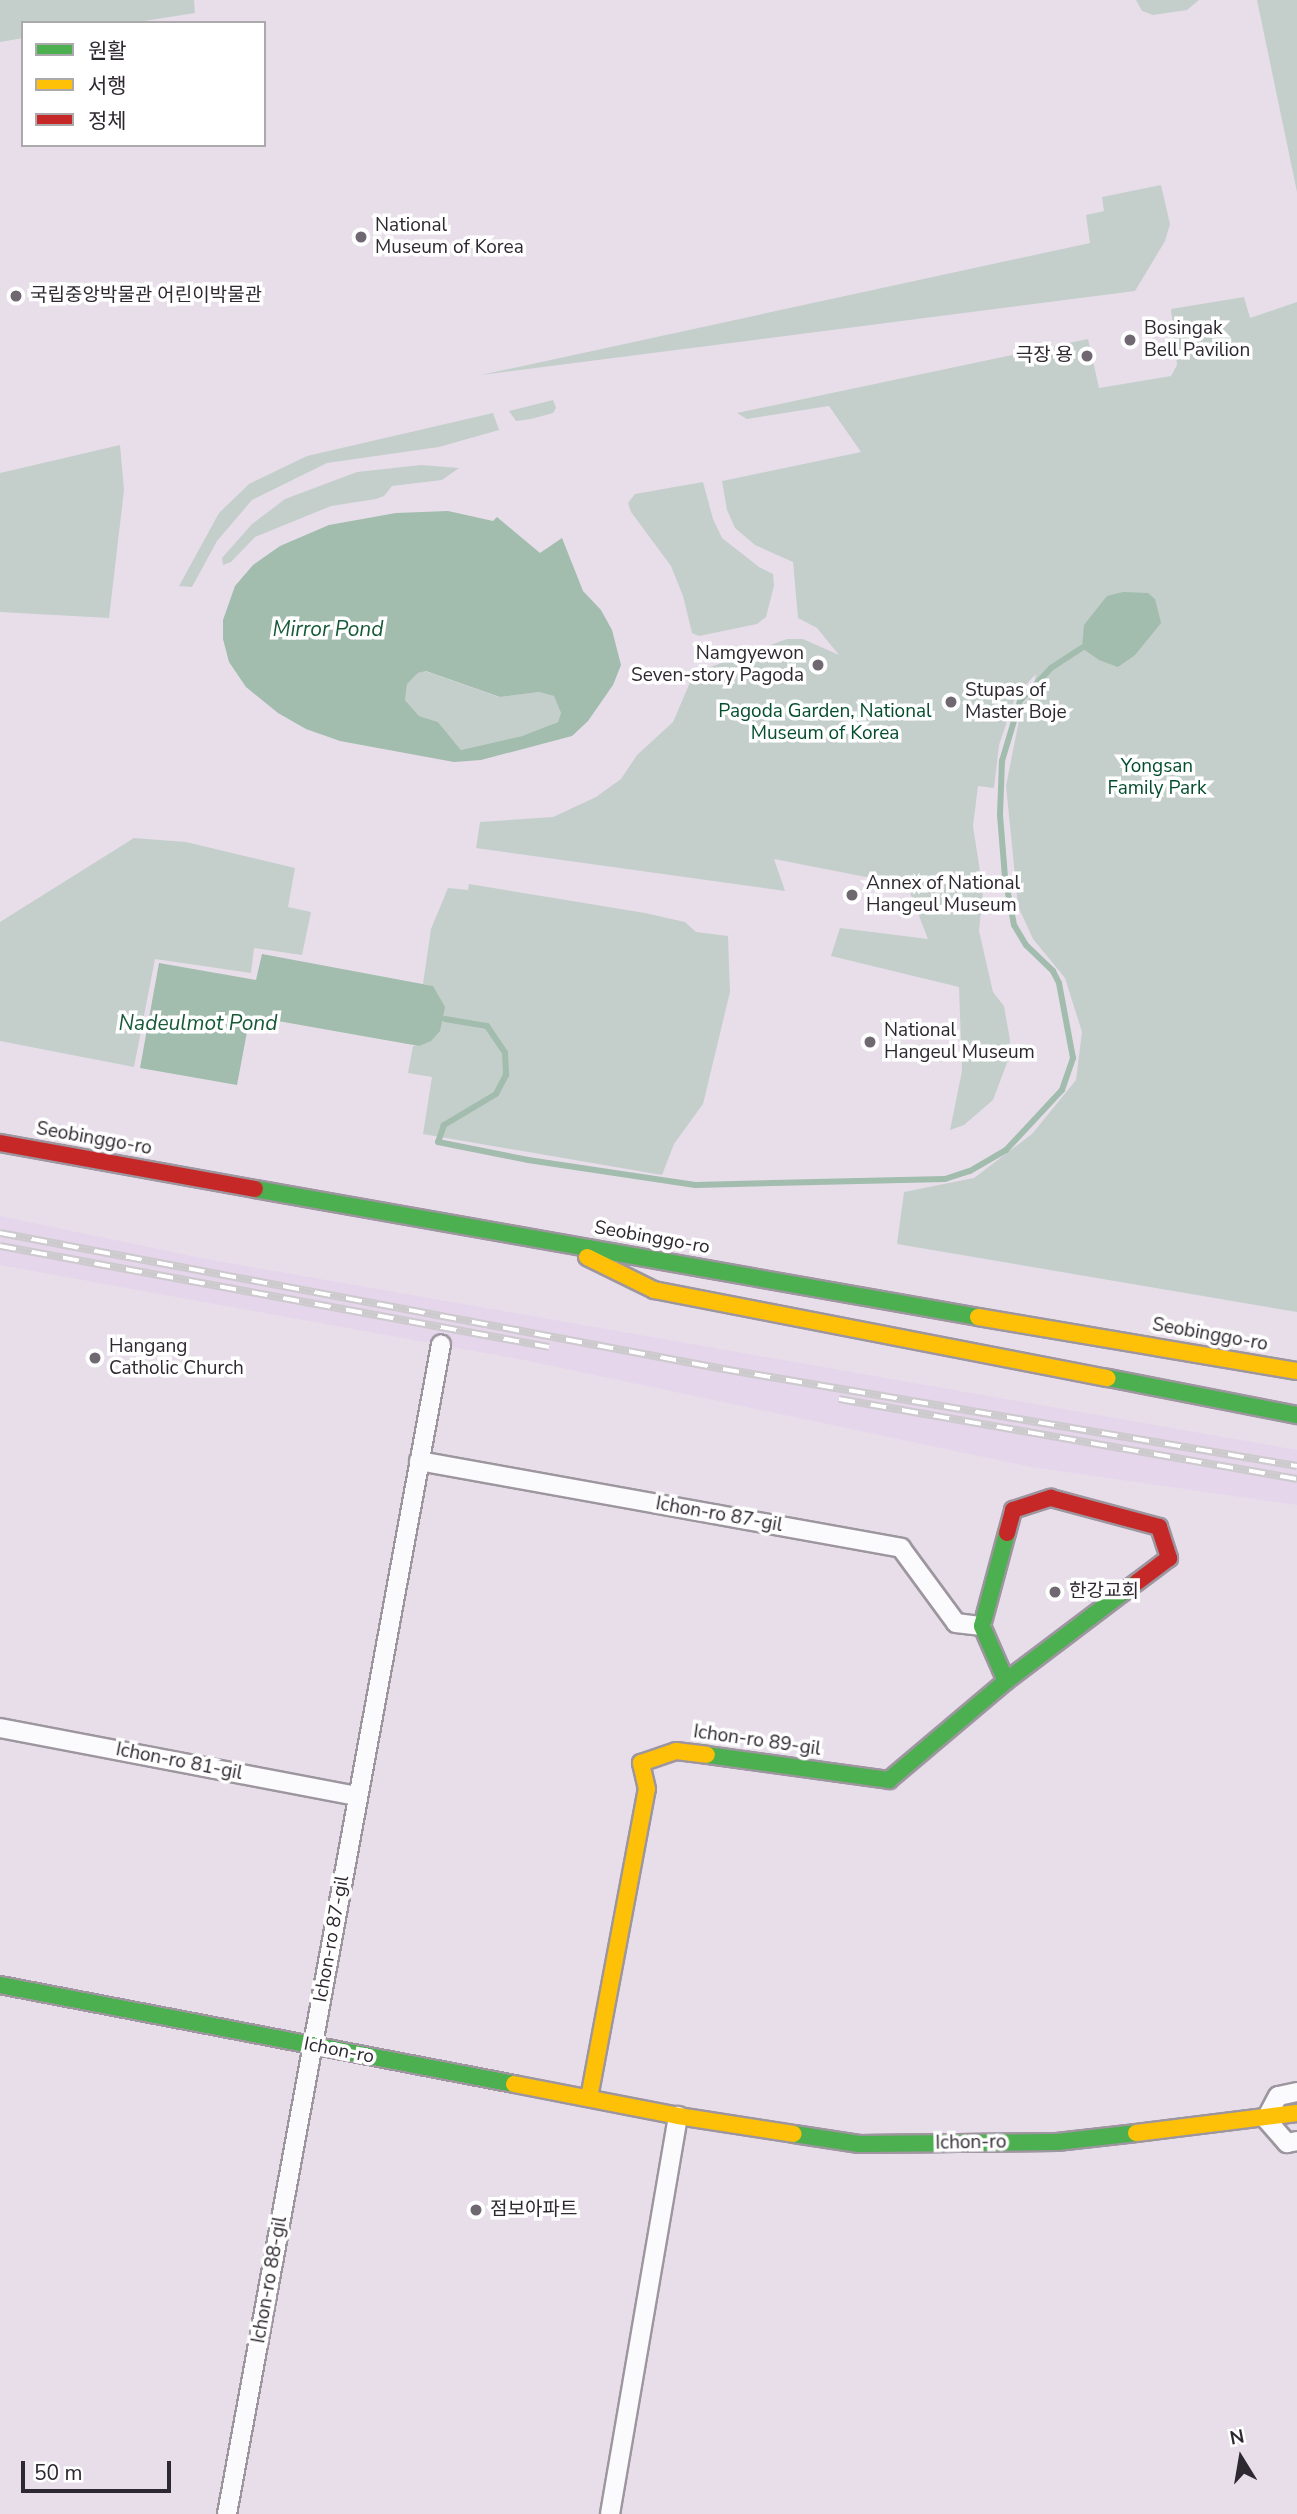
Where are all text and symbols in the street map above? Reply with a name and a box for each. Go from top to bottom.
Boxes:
legend [21,21,266,147]
text: 원활 [88,37,127,65]
text: 서행 [88,72,127,100]
text: 정체 [88,107,127,135]
place label: National Museum of Korea [375,215,524,259]
marker: National Museum of Korea [353,229,369,245]
place label: 국립중앙박물관 어린이박물관 [30,285,262,307]
marker: 국립중앙박물관 어린이박물관 [8,288,24,304]
place label: Bosingak Bell Pavilion [1144,318,1250,362]
marker: Bosingak Bell Pavilion [1122,332,1138,348]
place label: 극장 용 [1016,345,1073,367]
marker: 극장 용 [1079,348,1095,364]
water label: Mirror Pond [273,616,383,642]
place label: Namgyewon Seven-story Pagoda [631,643,804,687]
marker: Namgyewon Seven-story Pagoda [810,657,826,673]
place label: Stupas of Master Boje [965,680,1067,724]
marker: Stupas of Master Boje [943,694,959,710]
park label: Pagoda Garden, National Museum of Korea [718,701,932,745]
park label: Yongsan Family Park [1108,756,1206,800]
place label: Annex of National Hangeul Museum [866,873,1020,917]
marker: Annex of National Hangeul Museum [844,887,860,903]
water label: Nadeulmot Pond [118,1010,278,1036]
place label: National Hangeul Museum [884,1020,1035,1064]
marker: National Hangeul Museum [862,1034,878,1050]
street label: Seobinggo-ro [34,1118,154,1160]
street label: Seobinggo-ro [592,1217,712,1259]
street label: Seobinggo-ro [1150,1314,1270,1356]
place label: Hangang Catholic Church [109,1336,244,1380]
marker: Hangang Catholic Church [87,1350,103,1366]
street label: Ichon-ro 87-gil [654,1493,784,1537]
place label: 한강교회 [1069,1581,1139,1603]
marker: 한강교회 [1047,1584,1063,1600]
street label: Ichon-ro 89-gil [692,1721,822,1761]
street label: Ichon-ro 81-gil [114,1739,244,1785]
street label: Ichon-ro 87-gil [310,1874,354,2004]
street label: Ichon-ro [302,2033,376,2069]
street label: Ichon-ro [935,2131,1007,2155]
place label: 점보아파트 [490,2199,577,2221]
marker: 점보아파트 [468,2202,484,2218]
street label: Ichon-ro 88-gil [248,2215,292,2345]
north arrow [1206,2423,1276,2493]
text: N [1228,2423,1246,2452]
scale bar [24,2448,175,2492]
text: 50 m [34,2459,83,2487]

